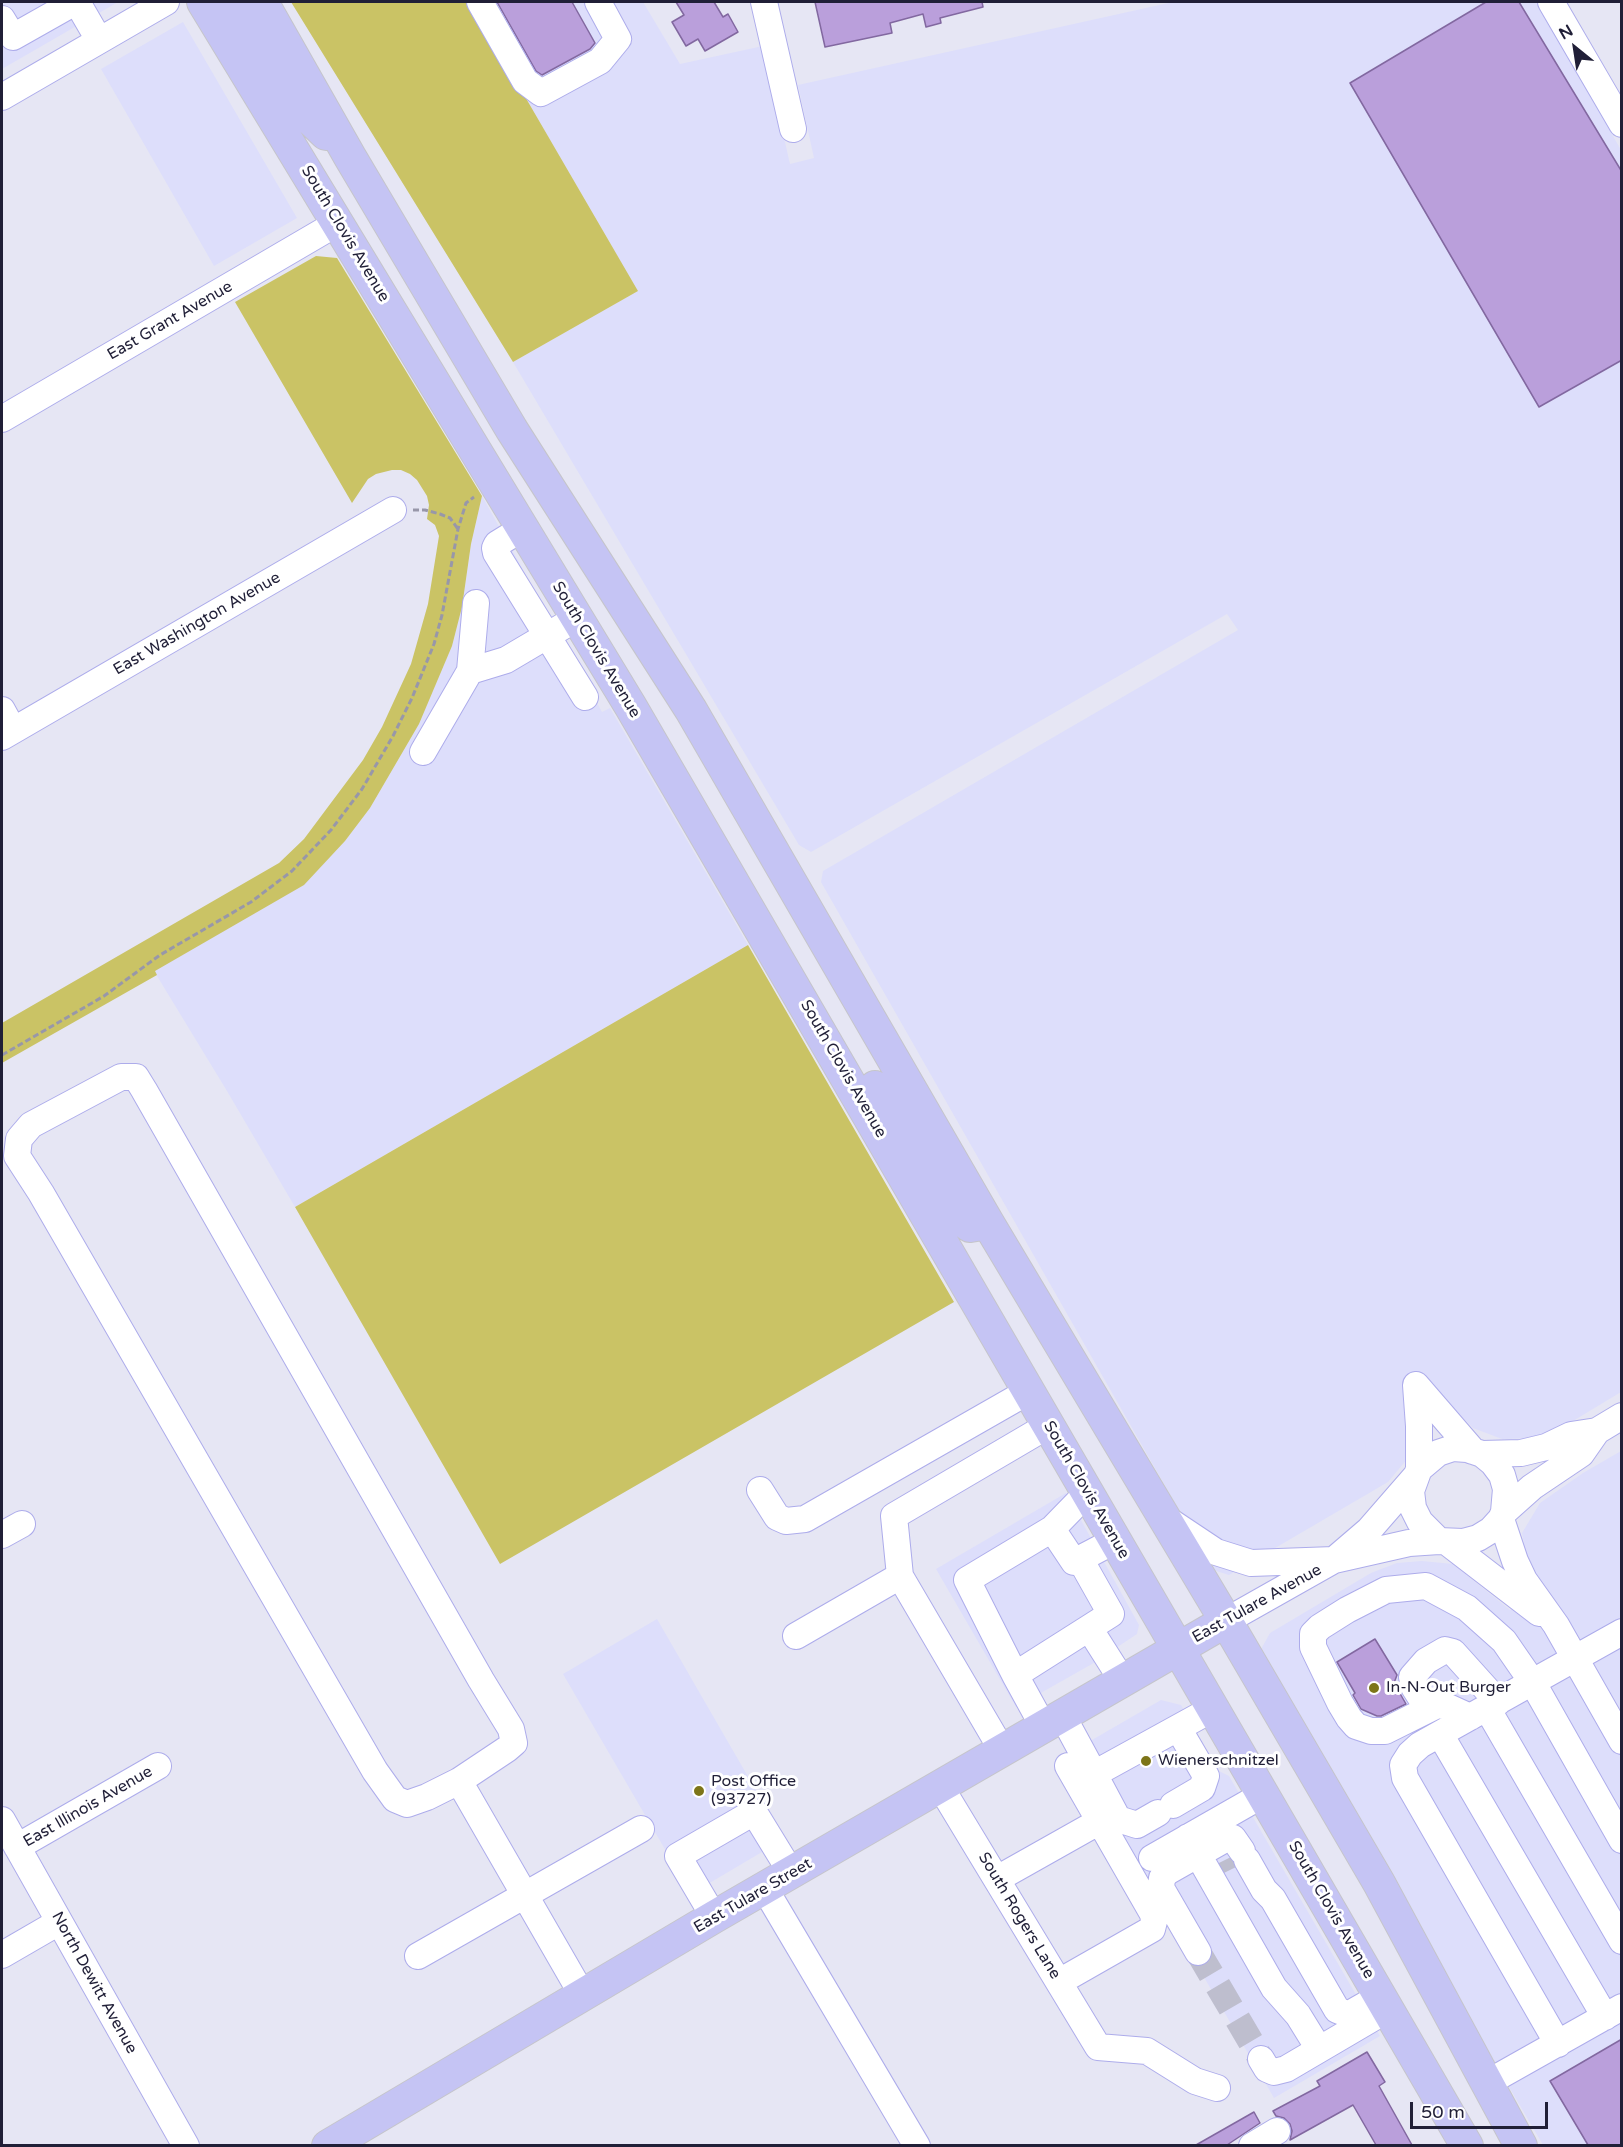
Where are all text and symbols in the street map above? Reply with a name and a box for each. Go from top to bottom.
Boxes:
north arrow [1545,18,1605,78]
text: N [1555,21,1577,44]
street label: South Clovis Avenue [297,162,393,306]
street label: East Grant Avenue [104,277,236,365]
street label: East Washington Avenue [110,568,284,680]
street label: South Clovis Avenue [548,578,644,722]
street label: South Clovis Avenue [796,997,890,1141]
street label: South Clovis Avenue [1039,1418,1133,1562]
street label: East Tulare Avenue [1189,1560,1325,1648]
place label: In-N-Out Burger [1386,1678,1511,1698]
marker: In-N-Out Burger [1367,1681,1381,1695]
place label: Wienerschnitzel [1158,1751,1279,1771]
marker: Wienerschnitzel [1139,1754,1153,1768]
street label: East Illinois Avenue [20,1762,156,1852]
place label: Post Office (93727) [711,1772,796,1810]
marker: Post Office (93727) [692,1784,706,1798]
street label: South Clovis Avenue [1284,1838,1378,1982]
street label: South Rogers Lane [974,1849,1064,1983]
street label: East Tulare Street [690,1854,816,1938]
street label: North Dewitt Avenue [47,1909,141,2057]
scale bar [1413,2090,1551,2128]
text: 50 m [1421,2101,1465,2123]

